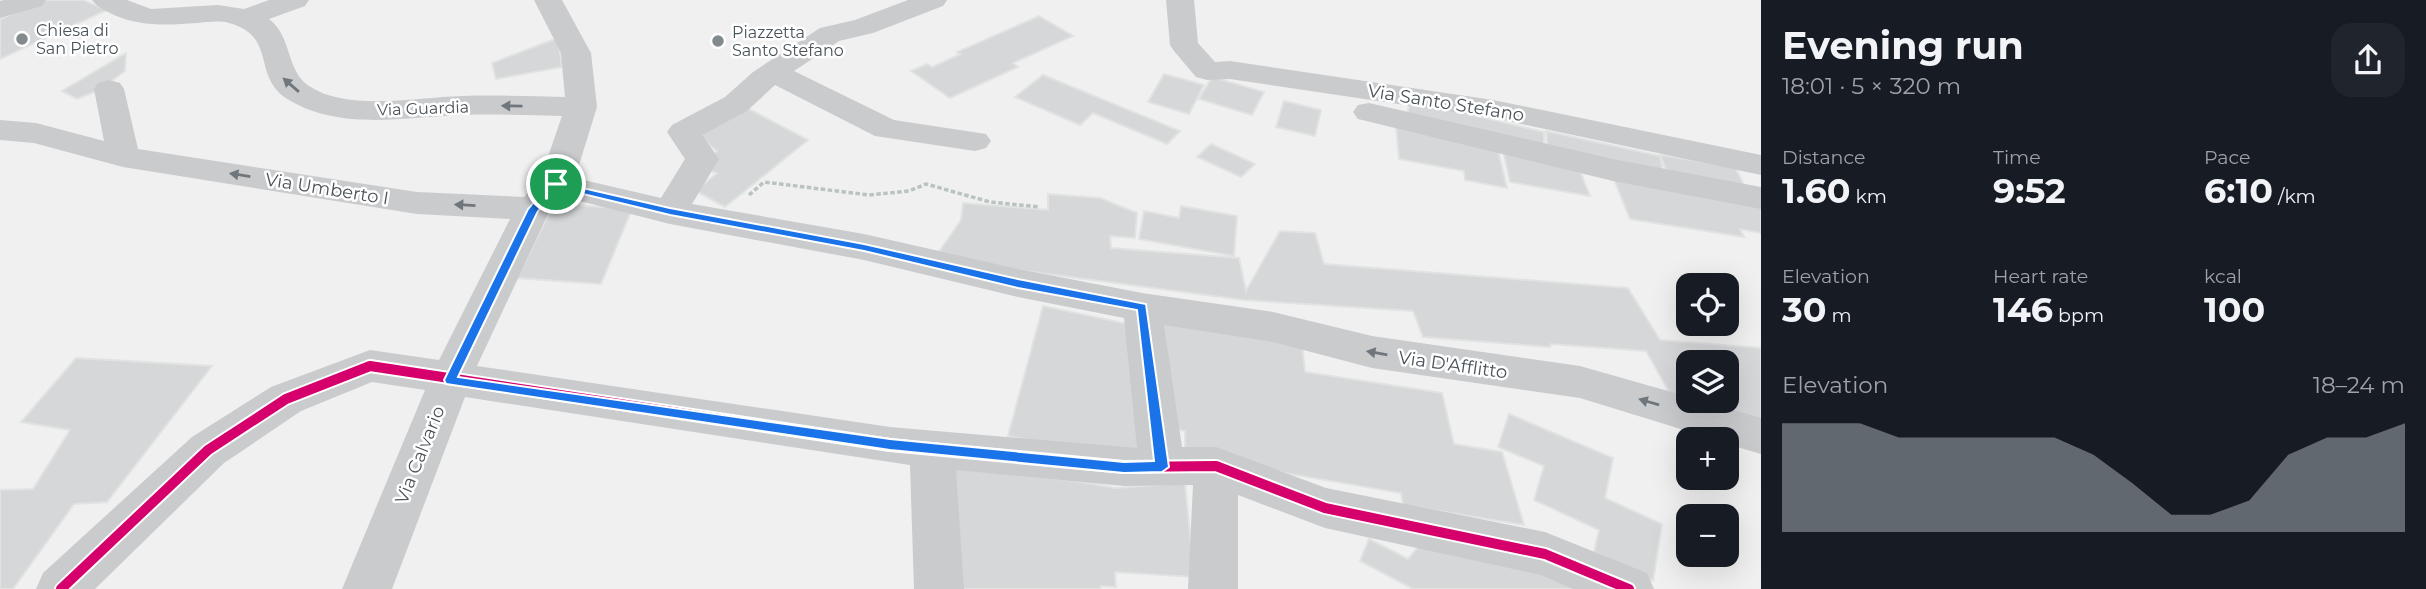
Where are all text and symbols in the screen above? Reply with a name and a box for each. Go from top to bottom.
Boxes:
place label: Chiesa di San Pietro [36,21,119,58]
text: Evening run [1782,22,2024,69]
place label: Piazzetta Santo Stefano [732,23,844,60]
button: share [2331,23,2405,97]
marker: Chiesa di San Pietro [14,31,30,47]
marker: Piazzetta Santo Stefano [710,33,726,49]
text: 18:01 · 5 × 320 m [1782,72,1961,100]
one-way arrow [282,77,300,93]
street label: Via Santo Stefano [1366,80,1526,126]
street label: Via Guardia [377,97,469,120]
one-way arrow [501,100,523,112]
text: Distance [1782,146,1865,169]
text: Time [1993,146,2041,169]
text: Pace [2204,146,2251,169]
pin [526,154,586,214]
icon: arrive [537,165,575,203]
street label: Via Umberto I [264,168,390,210]
one-way arrow [229,169,251,180]
text: 1.60 [1782,169,1851,212]
text: 9:52 [1993,169,2066,212]
text: 6:10 [2204,169,2273,212]
text: km [1851,185,1887,208]
text: /km [2273,185,2316,208]
one-way arrow [454,200,476,211]
text: Elevation [1782,265,1870,288]
text: Heart rate [1993,265,2088,288]
text: kcal [2204,265,2242,288]
map controls [1676,273,1739,567]
button: locate [1676,273,1739,336]
text: 30 [1782,288,1827,331]
text: 146 [1993,288,2053,331]
text: 100 [2204,288,2265,331]
text: m [1827,304,1852,327]
text: bpm [2053,304,2104,327]
street label: Via D'Afflitto [1397,346,1509,384]
one-way arrow [1366,347,1388,358]
button: layers [1676,350,1739,413]
text: Elevation [1782,371,1888,399]
text: 18–24 m [2313,371,2405,399]
one-way arrow [1638,397,1659,407]
street label: Via Calvario [390,403,450,507]
button: + [1676,427,1739,490]
button: − [1676,504,1739,567]

